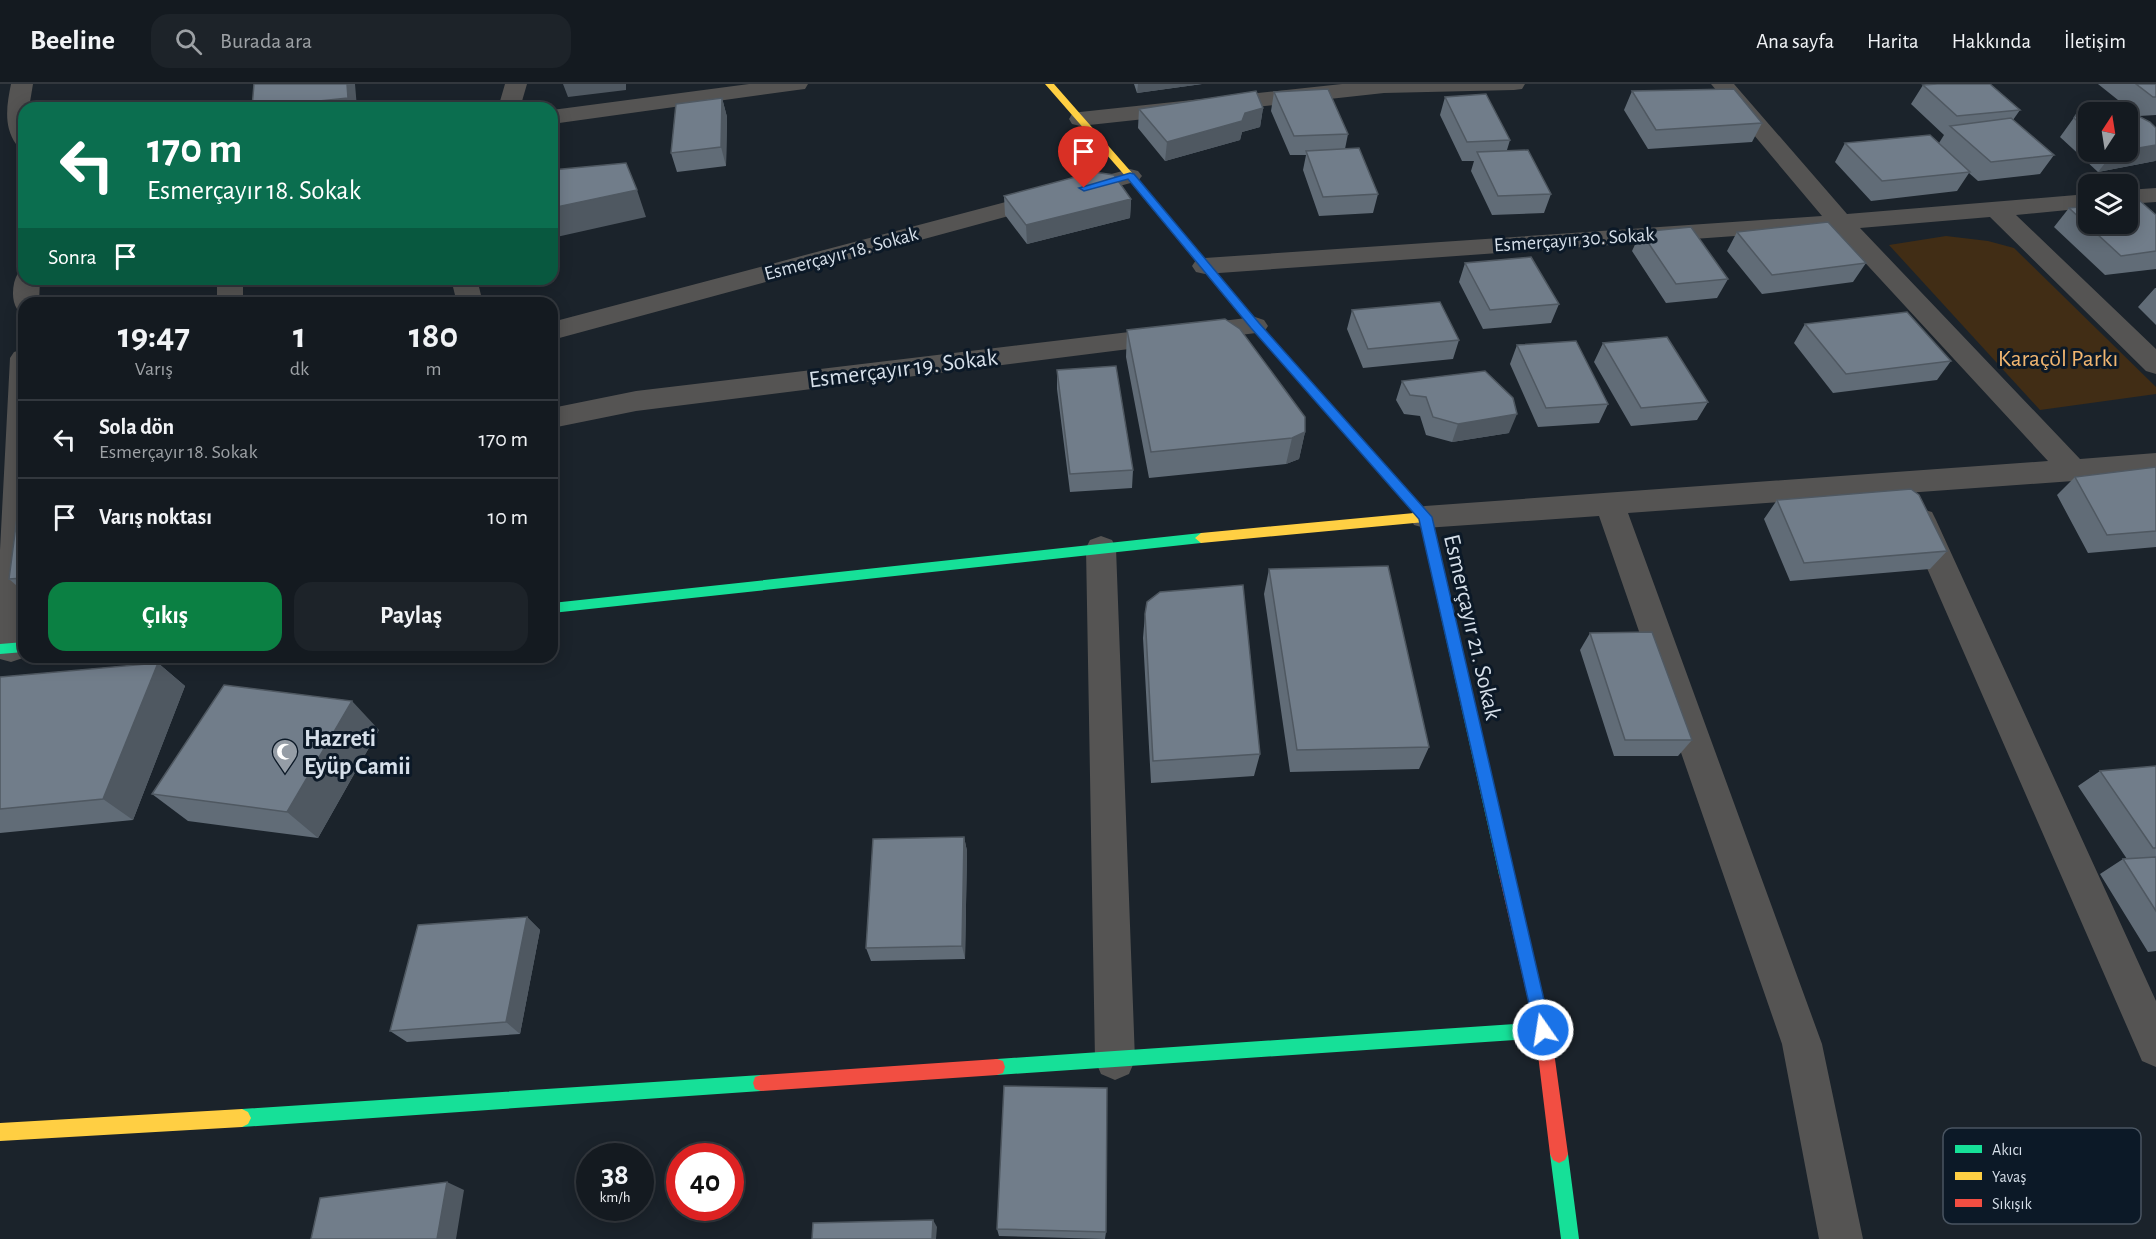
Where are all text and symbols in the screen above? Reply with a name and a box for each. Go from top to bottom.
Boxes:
search box [151,14,571,68]
icon: search [172,25,205,58]
text: Beeline [30,27,115,55]
text: Burada ara [220,30,312,52]
text: Ana sayfa [1756,31,1834,52]
text: Harita [1867,31,1919,52]
text: Hakkında [1952,31,2031,52]
text: İletişim [2064,31,2126,52]
north arrow [2078,102,2138,162]
map controls [2078,102,2138,234]
icon: left [48,126,126,204]
pin [1058,126,1109,188]
text: 170 m [147,128,242,170]
icon: arrive [1067,135,1100,168]
button: layers [2078,174,2138,234]
text: Esmerçayır 18. Sokak [147,177,361,204]
street label: Esmerçayır 18. Sokak [762,224,920,284]
street label: Esmerçayır 30. Sokak [1493,224,1655,256]
icon: arrive [109,240,142,273]
text: Sonra [48,246,97,268]
text: 19:47 [118,318,190,354]
text: 1 [293,318,306,354]
text: 180 [409,318,458,354]
street label: Esmerçayır 19. Sokak [807,345,999,392]
park label: Karaçöl Parkı [1998,347,2118,371]
text: Varış [135,359,173,379]
text: dk [290,359,309,379]
text: m [426,359,442,379]
text: Sola dön [99,416,174,438]
icon: left [48,423,81,456]
text: 170 m [478,428,528,450]
text: Esmerçayır 18. Sokak [99,442,258,462]
icon: arrive [48,501,81,534]
text: Varış noktası [99,506,212,528]
text: 10 m [488,506,528,528]
street label: Esmerçayır 21. Sokak [1439,532,1505,722]
button: Çıkış [48,582,282,651]
button: Paylaş [294,582,528,651]
place label: Hazreti Eyüp Camii [304,727,411,779]
mosque icon: Hazreti Eyüp Camii [270,737,300,775]
position arrow [1511,998,1575,1062]
legend [1943,1128,2141,1224]
text: Akıcı [1992,1142,2022,1158]
speed limit sign: 40 [666,1143,744,1221]
text: 38 [601,1160,629,1190]
text: Yavaş [1992,1169,2027,1185]
text: km/h [600,1190,630,1205]
text: Sıkışık [1992,1196,2032,1212]

